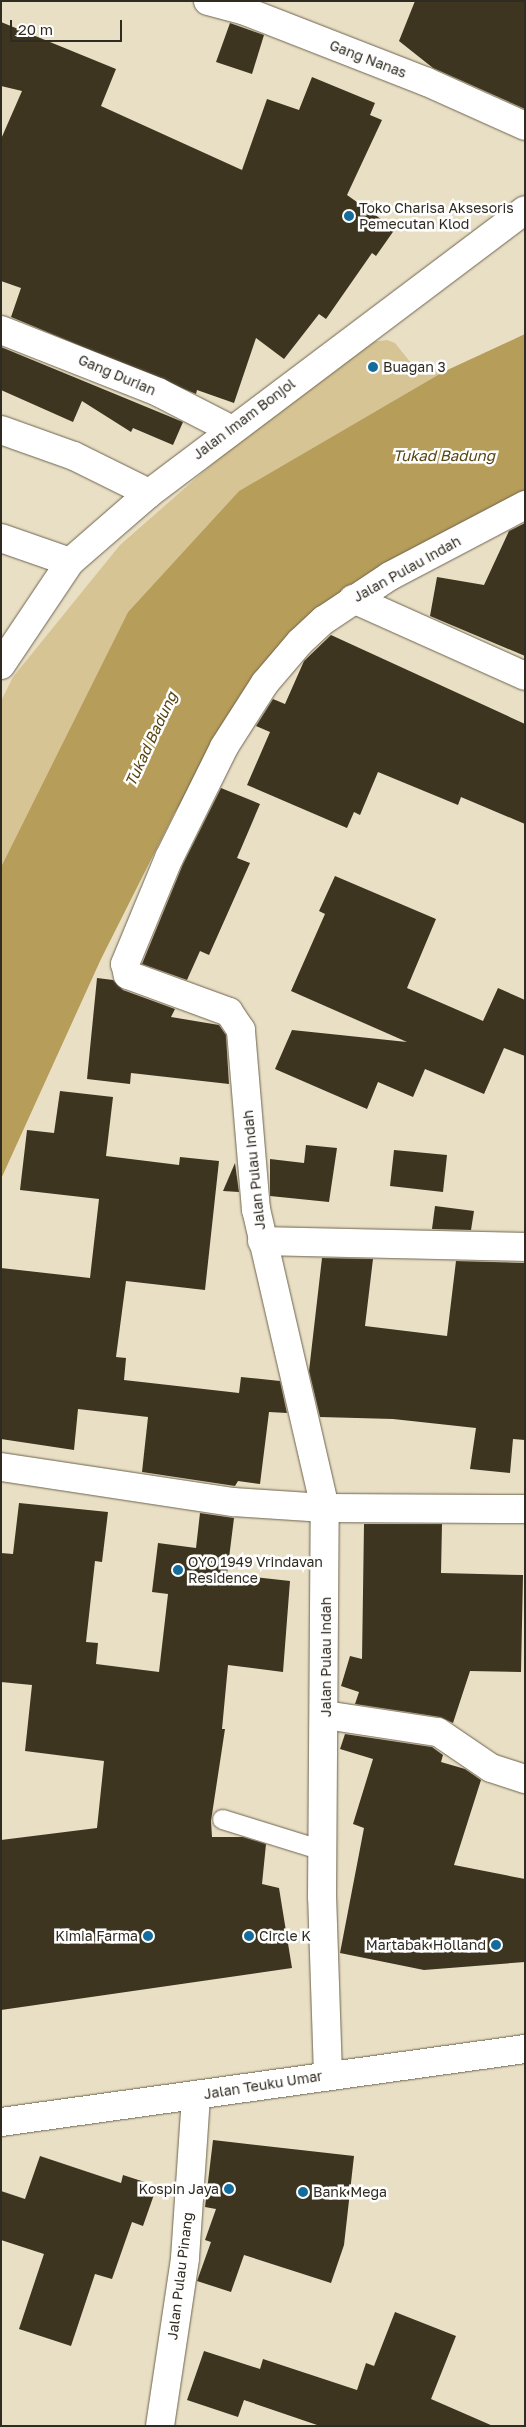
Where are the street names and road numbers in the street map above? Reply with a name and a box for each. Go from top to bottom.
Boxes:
street label: Gang Nanas [327,37,409,81]
street label: Gang Durian [76,351,158,399]
street label: Jalan Imam Bonjol [190,375,298,463]
street label: Jalan Pulau Indah [350,532,464,606]
street label: Jalan Pulau Indah [239,1109,269,1231]
street label: Jalan Pulau Indah [318,1597,334,1717]
street label: Jalan Teuku Umar [202,2067,324,2103]
street label: Jalan Pulau Pinang [164,2211,196,2341]

